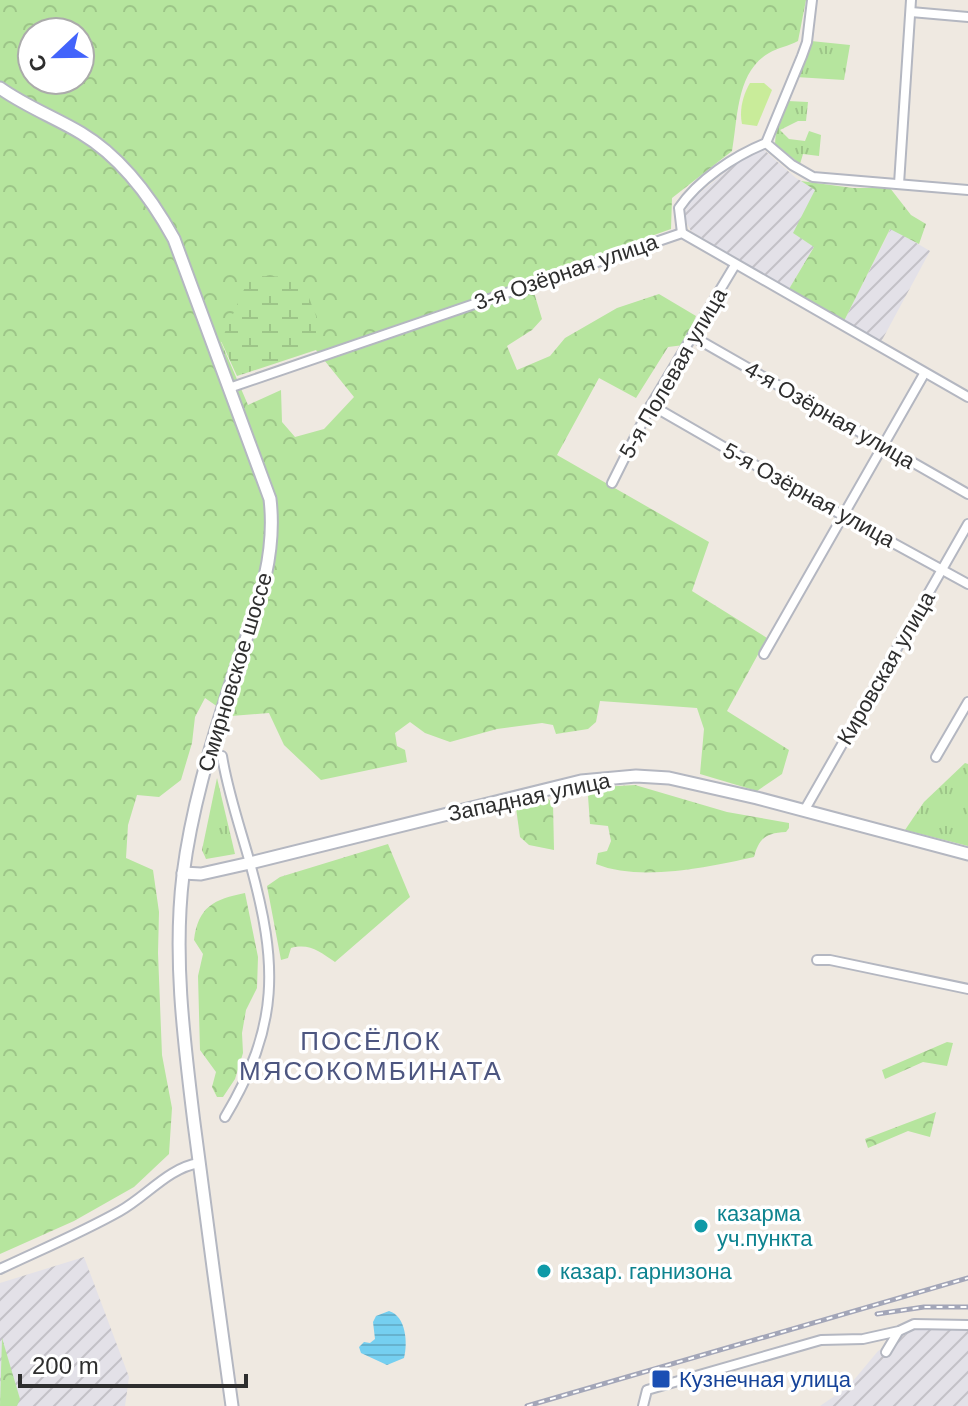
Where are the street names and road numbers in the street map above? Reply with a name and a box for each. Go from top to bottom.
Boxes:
street label: 3-я Озёрная улица [471,229,662,315]
street label: 5-я Полевая улица [614,283,732,463]
street label: 4-я Озёрная улица [741,356,920,474]
street label: 5-я Озёрная улица [719,437,900,553]
street label: Смирновское шоссе [193,569,277,775]
street label: Кировская улица [832,586,940,749]
street label: Западная улица [446,767,613,826]

